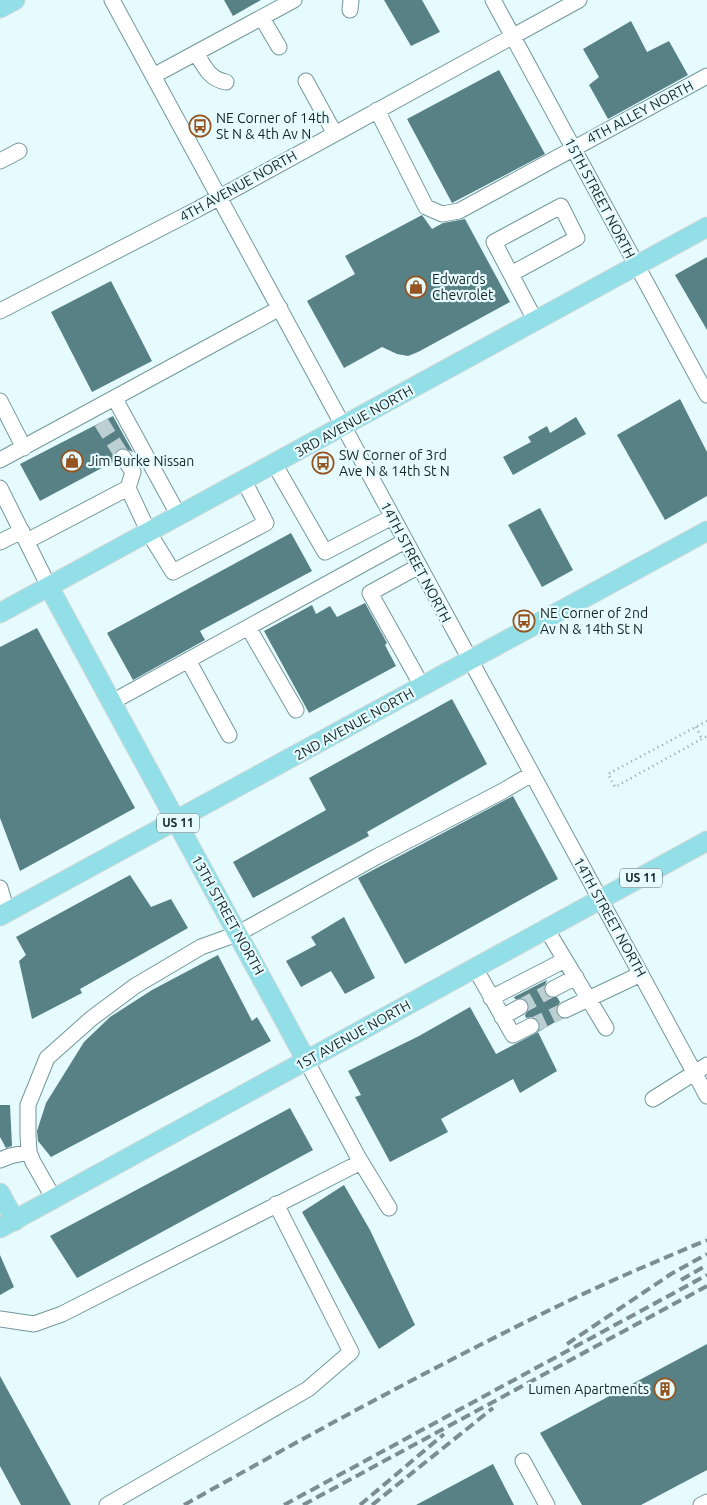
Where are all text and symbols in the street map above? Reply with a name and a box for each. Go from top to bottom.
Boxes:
street label: 4TH ALLEY NORTH [584,77,696,147]
place label: NE Corner of 14th St N & 4th Av N [216,110,329,142]
bus stop icon: NE Corner of 14th St N & 4th Av N [188,114,212,138]
street label: 15TH STREET NORTH [561,135,639,261]
street label: 4TH AVENUE NORTH [177,147,299,225]
place label: Edwards Chevrolet [432,271,494,303]
shop icon: Edwards Chevrolet [404,275,428,299]
street label: 3RD AVENUE NORTH [292,382,416,460]
place label: SW Corner of 3rd Ave N & 14th St N [339,447,450,479]
shop icon: Jim Burke Nissan [60,449,84,473]
bus stop icon: SW Corner of 3rd Ave N & 14th St N [311,451,335,475]
place label: Jim Burke Nissan [88,453,194,469]
street label: 14TH STREET NORTH [377,499,455,625]
place label: NE Corner of 2nd Av N & 14th St N [540,605,648,637]
bus stop icon: NE Corner of 2nd Av N & 14th St N [512,609,536,633]
street label: 2ND AVENUE NORTH [292,685,416,763]
road number: US 11 [157,814,199,832]
street label: 13TH STREET NORTH [188,852,268,978]
street label: 14TH STREET NORTH [570,854,650,980]
road number: US 11 [620,868,662,888]
street label: 1ST AVENUE NORTH [293,997,413,1073]
building icon: Lumen Apartments [653,1377,677,1401]
place label: Lumen Apartments [528,1381,649,1397]

